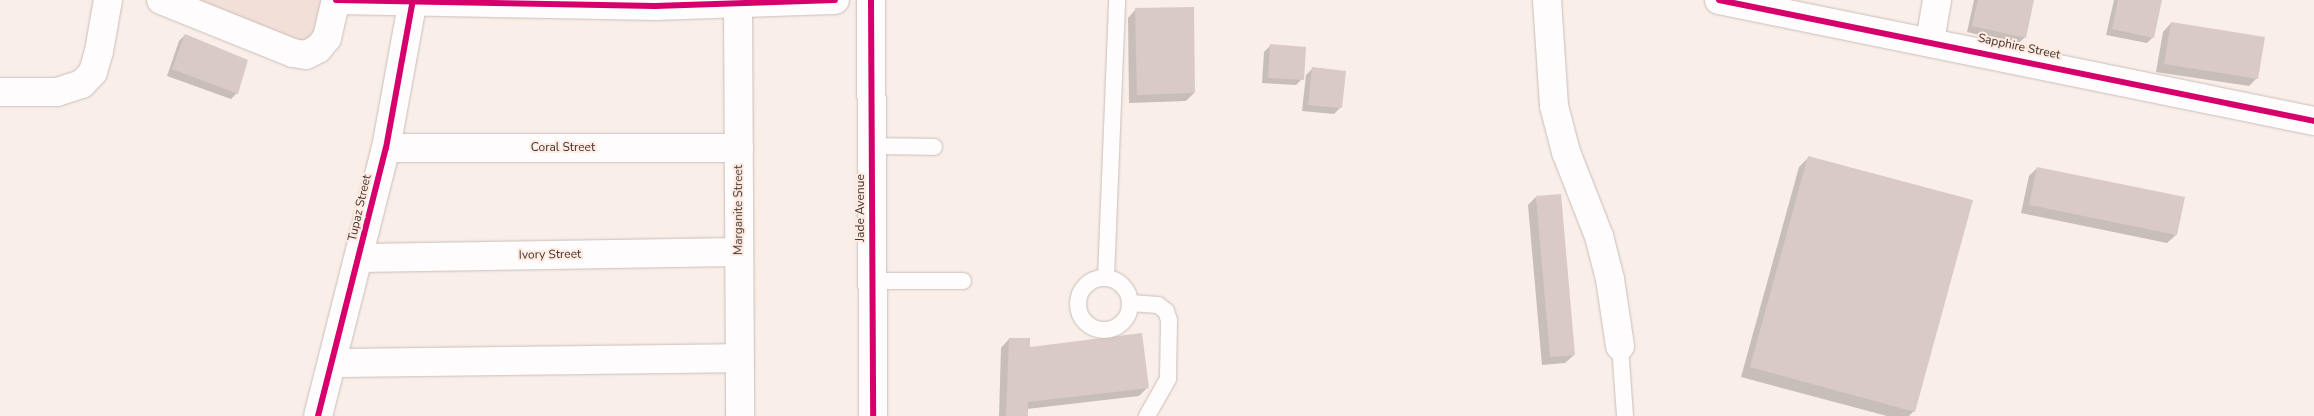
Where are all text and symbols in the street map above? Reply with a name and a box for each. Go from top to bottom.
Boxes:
street label: Sapphire Street [1977,31,2061,63]
street label: Coral Street [531,141,595,155]
street label: Marganite Street [732,165,746,255]
street label: Tupaz Street [345,173,375,243]
street label: Jade Avenue [854,174,868,242]
street label: Ivory Street [519,247,581,263]

